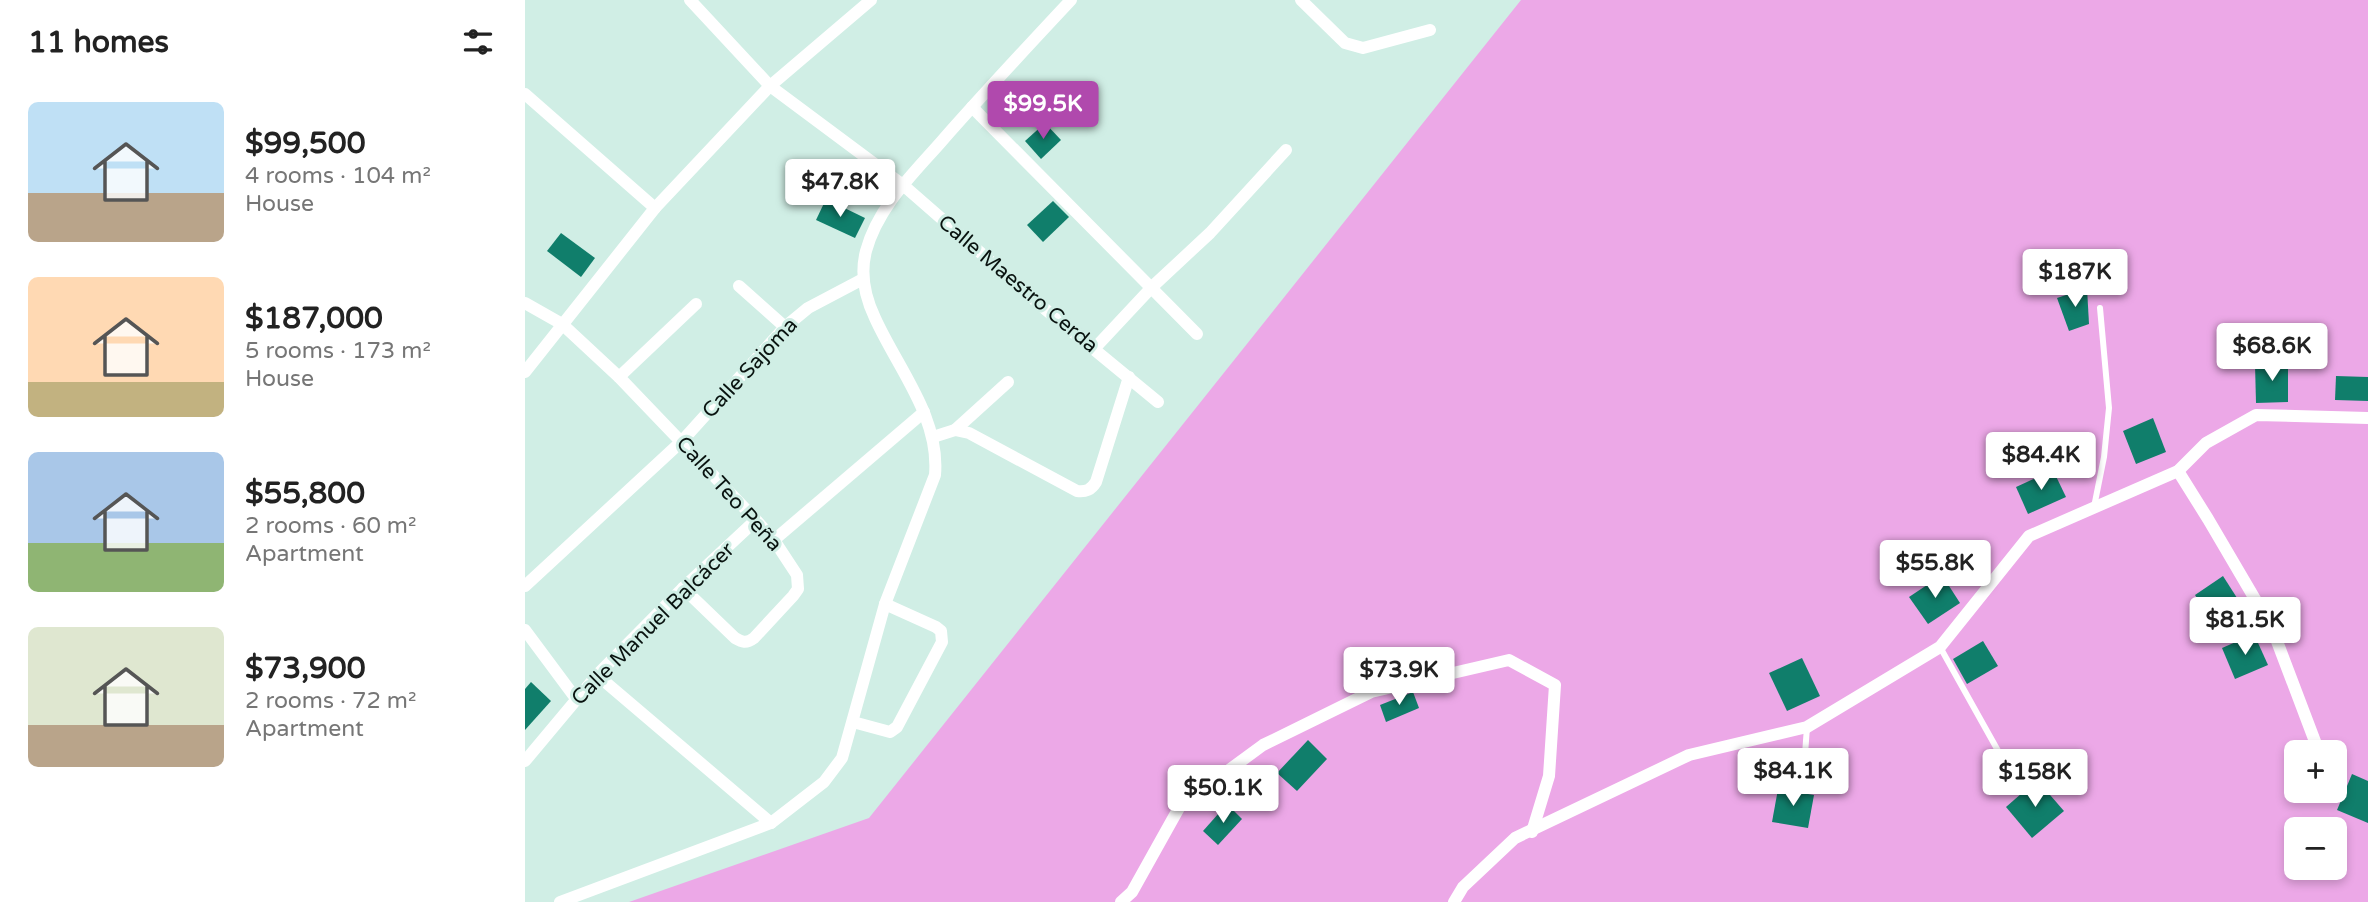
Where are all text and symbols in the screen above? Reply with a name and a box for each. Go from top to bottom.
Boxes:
icon: filters [459,23,497,61]
text: 11 homes [28,24,169,61]
pin: $99.5K [986,82,1100,141]
text: $99.5K [1004,90,1082,118]
text: $99,500 [245,125,365,162]
icon: home [84,130,168,214]
pin: $47.8K [783,160,897,219]
text: 4 rooms · 104 m² [245,162,431,190]
text: $47.8K [801,168,879,196]
text: House [245,190,314,218]
street label: Calle Maestro Cerda [933,210,1103,358]
pin: $187K [2026,250,2124,309]
text: $187K [2039,258,2111,286]
text: $187,000 [245,300,383,337]
icon: home [84,305,168,389]
street label: Calle Sajoma [697,313,803,423]
pin: $68.6K [2215,324,2329,383]
text: $68.6K [2233,332,2311,360]
text: 5 rooms · 173 m² [245,337,431,365]
text: House [245,365,314,393]
street label: Calle Teo Peña [671,431,787,557]
pin: $84.4K [1984,433,2098,492]
text: $84.4K [2002,441,2080,469]
text: $55,800 [245,475,365,512]
icon: home [84,480,168,564]
text: 2 rooms · 60 m² [245,512,416,540]
street label: Calle Manuel Balcácer [566,537,740,711]
text: Apartment [245,540,364,568]
pin: $55.8K [1878,540,1992,600]
text: $55.8K [1896,549,1974,577]
pin: $81.5K [2188,598,2302,657]
text: $81.5K [2206,606,2284,634]
pin: $73.9K [1342,648,1456,707]
text: $73,900 [245,650,365,687]
icon: home [84,655,168,739]
text: $73.9K [1360,656,1438,684]
text: 2 rooms · 72 m² [245,687,416,715]
text: Apartment [245,715,364,743]
map controls [2284,740,2347,880]
button: + [2284,740,2347,803]
pin: $84.1K [1736,748,1850,808]
pin: $158K [1986,750,2084,809]
text: $84.1K [1754,757,1832,785]
text: $158K [1999,758,2071,786]
pin: $50.1K [1166,766,1280,825]
text: $50.1K [1184,774,1262,802]
button: − [2284,817,2347,880]

